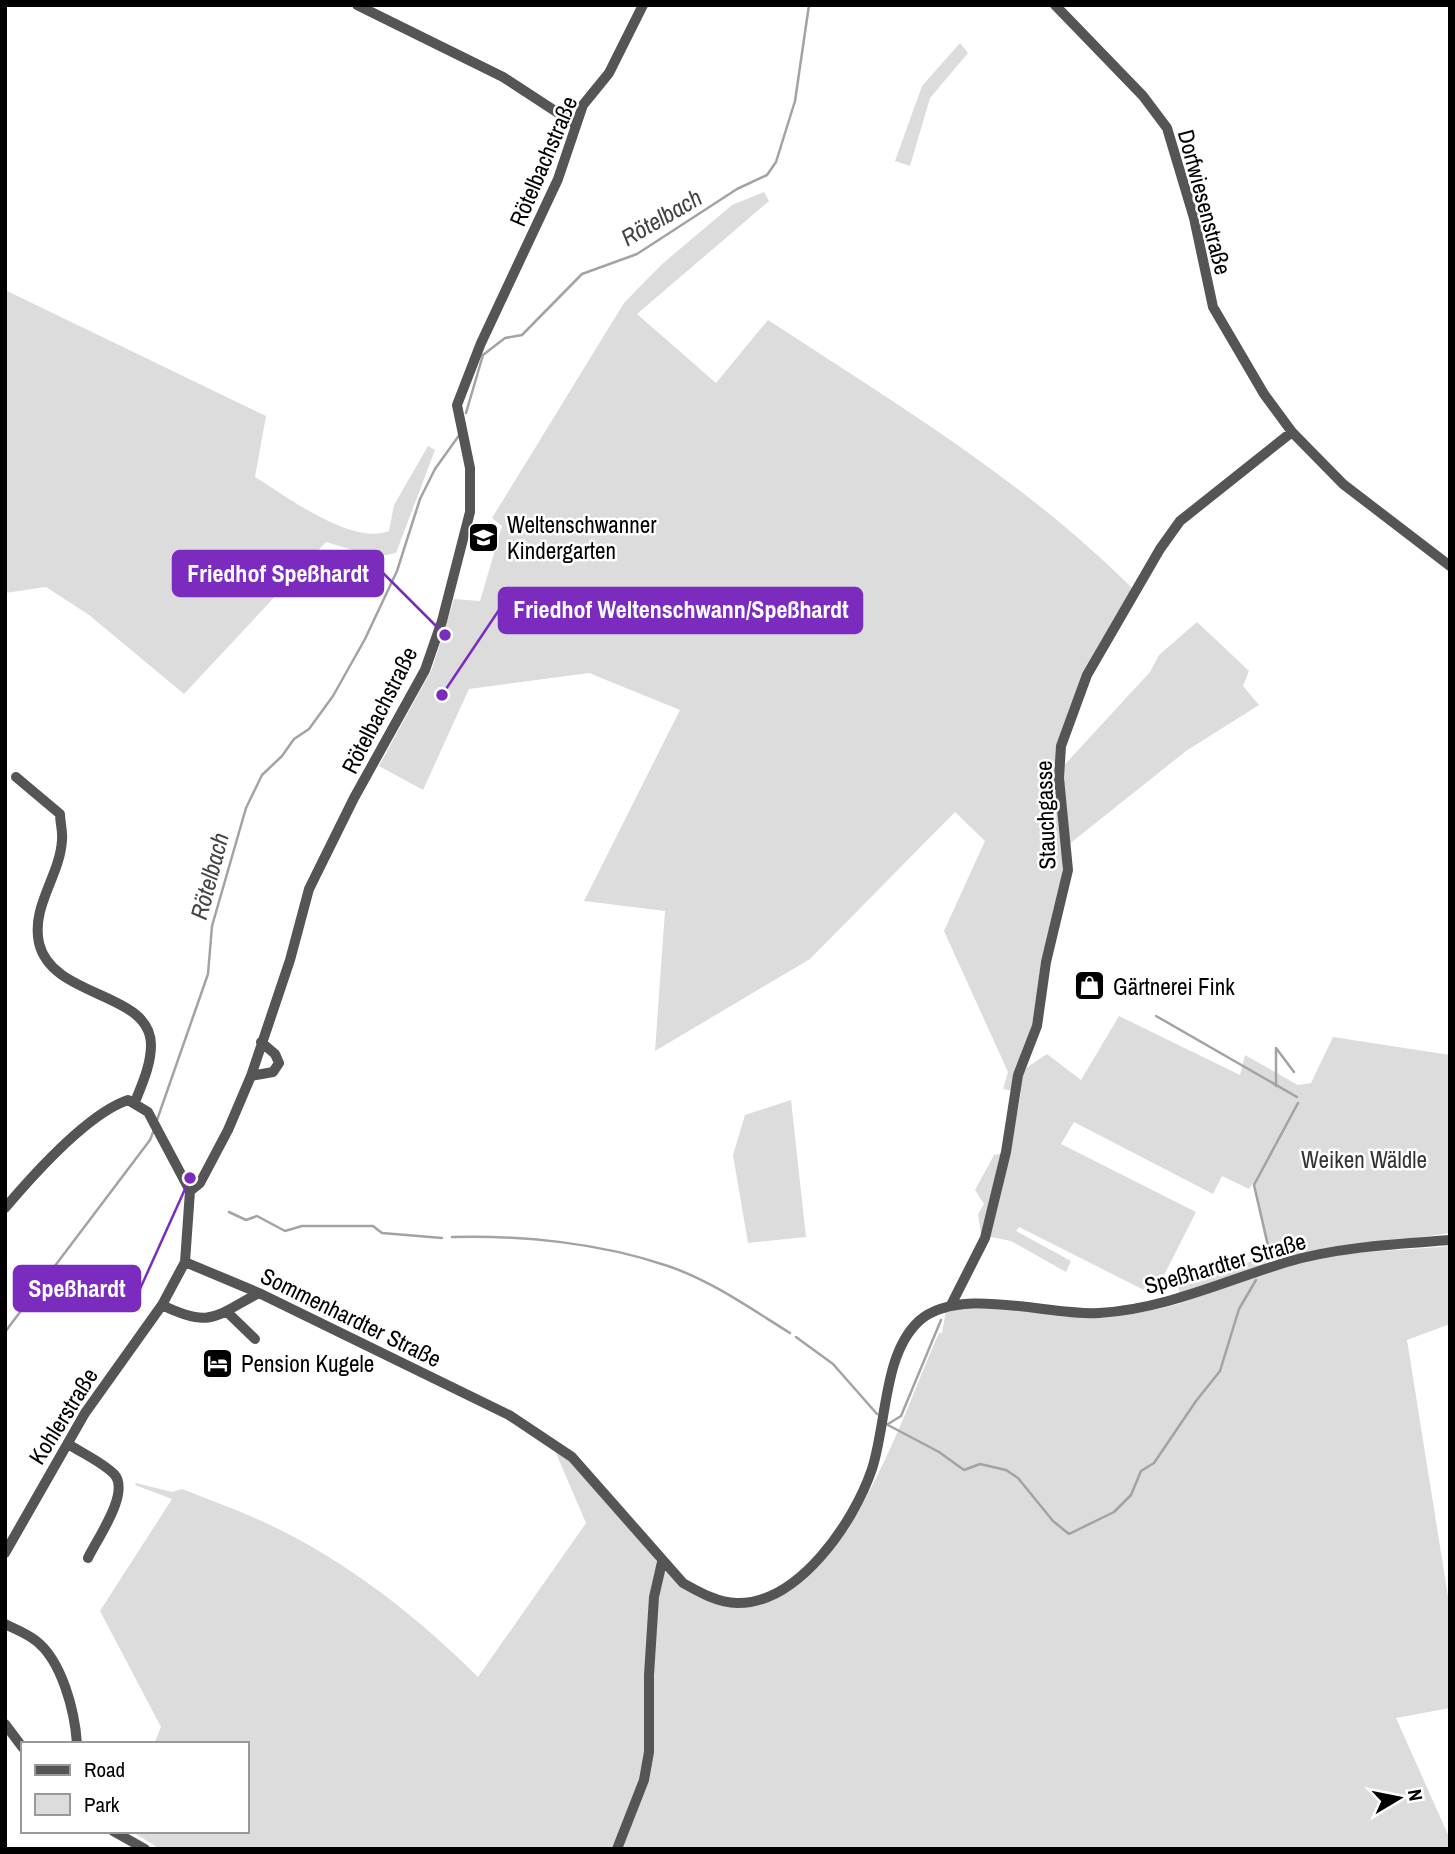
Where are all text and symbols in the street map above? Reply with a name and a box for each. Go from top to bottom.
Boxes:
street label: Rötelbachstraße [502,91,584,231]
street label: Dorfwiesenstraße [1171,126,1239,278]
water label: Rötelbach [615,181,707,253]
place label: Weltenschwanner Kindergarten [507,509,657,566]
school or university icon: Weltenschwanner Kindergarten [467,520,501,554]
callout: Friedhof Speßhardt [173,551,383,596]
text: Friedhof Speßhardt [187,557,369,589]
callout: Friedhof Weltenschwann/Speßhardt [499,588,862,633]
text: Friedhof Weltenschwann/Speßhardt [513,593,849,625]
street label: Rötelbachstraße [334,641,424,779]
street label: Stauchgasse [1028,760,1062,870]
water label: Rötelbach [182,829,236,923]
shop icon: Gärtnerei Fink [1073,969,1107,1003]
place label: Gärtnerei Fink [1113,971,1235,1002]
park label: Weiken Wäldle [1301,1144,1427,1175]
street label: Speßhardter Straße [1141,1225,1309,1301]
street label: Sommenhardter Straße [256,1260,446,1374]
callout: Speßhardt [14,1266,140,1311]
text: Speßhardt [28,1272,126,1304]
hotel icon: Pension Kugele [201,1346,235,1380]
place label: Pension Kugele [241,1348,374,1379]
street label: Kohlerstraße [21,1362,105,1470]
legend [21,1742,248,1833]
text: Road [84,1755,125,1784]
north arrow [1364,1763,1434,1833]
text: N [1402,1787,1430,1803]
text: Park [84,1790,120,1819]

